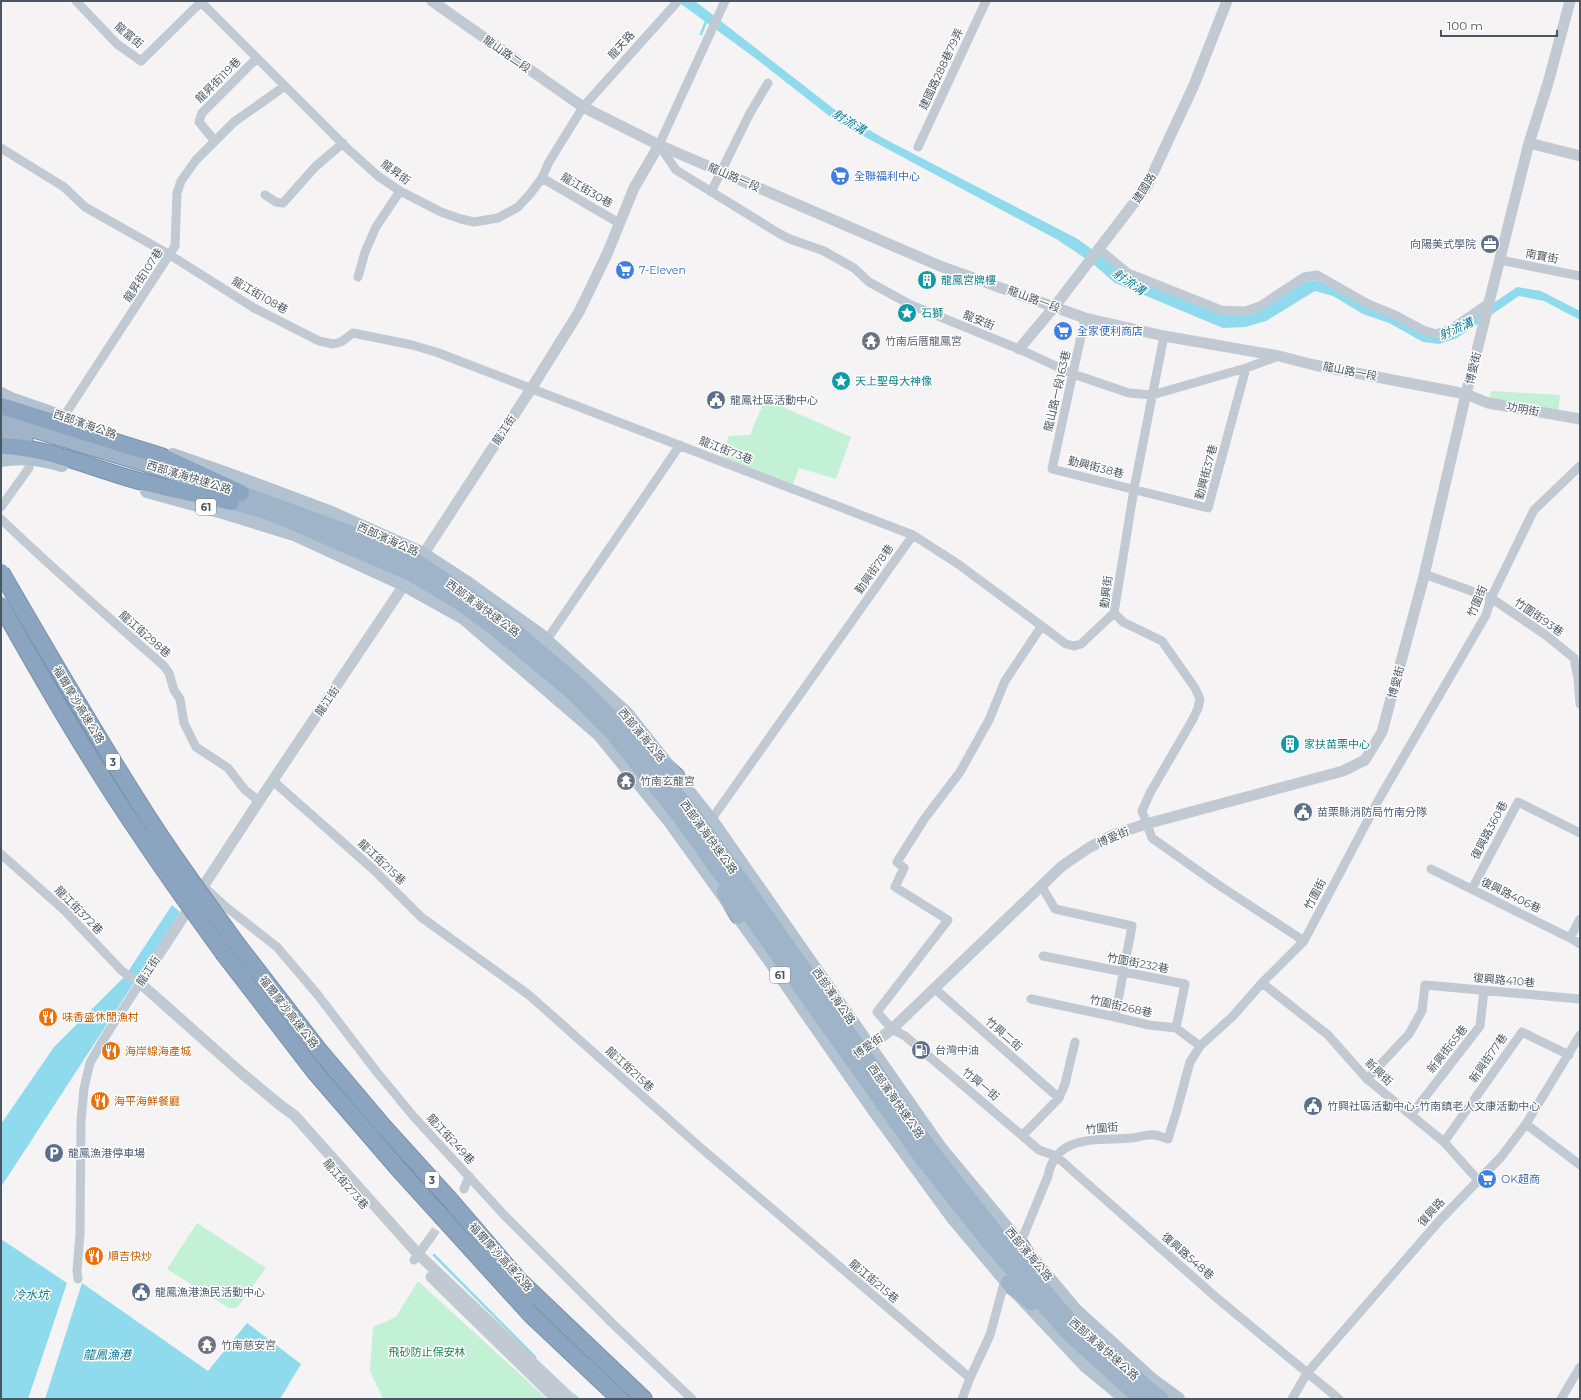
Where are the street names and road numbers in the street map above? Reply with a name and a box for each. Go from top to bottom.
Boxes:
street label: 龍富街 [112,19,146,51]
street label: 建國路288巷79弄 [916,26,966,112]
street label: 龍天路 [605,28,637,62]
street label: 龍山路二段 [480,32,534,76]
street label: 龍昇街119巷 [192,54,244,106]
street label: 龍昇街 [379,157,413,187]
street label: 龍山路一段 [706,160,762,194]
street label: 龍江街30巷 [559,170,615,210]
street label: 建國路 [1129,170,1159,206]
street label: 龍昇街107巷 [120,245,166,305]
street label: 南寶街 [1524,246,1560,266]
street label: 龍江街108巷 [230,273,290,317]
street label: 龍山路一段 [1006,283,1062,315]
street label: 龍安街 [961,307,997,333]
street label: 龍山路一段163巷 [1041,349,1073,433]
street label: 博愛街 [1462,350,1484,386]
street label: 龍山路一段 [1322,359,1378,383]
street label: 功明街 [1506,399,1540,419]
street label: 西部濱海公路 [52,407,118,441]
street label: 龍江街 [489,412,519,448]
street label: 龍江街73巷 [697,433,755,467]
street label: 勤興街37巷 [1192,443,1220,501]
street label: 勤興街38巷 [1067,453,1125,481]
street label: 西部濱海快速公路 [145,457,233,497]
road number: 61 [196,499,216,515]
street label: 西部濱海公路 [355,519,421,559]
street label: 勤興街78巷 [852,542,896,596]
street label: 勤興街 [1097,575,1115,609]
street label: 西部濱海快速公路 [443,576,523,640]
street label: 竹圍街 [1464,583,1490,619]
street label: 竹圍街93巷 [1512,595,1566,639]
street label: 龍江街298巷 [116,608,174,660]
street label: 福爾摩沙高速公路 [50,664,108,746]
street label: 博愛街 [1385,664,1407,700]
street label: 龍江街 [312,683,342,719]
street label: 西部濱海公路 [615,705,669,765]
road number: 3 [106,754,120,770]
street label: 西部濱海快速公路 [677,797,741,877]
street label: 復興路360巷 [1468,798,1510,862]
street label: 博愛街 [1095,824,1131,850]
street label: 龍江街215巷 [355,836,409,888]
street label: 復興路406巷 [1479,874,1543,916]
street label: 竹圍街 [1301,876,1329,912]
street label: 龍江街372巷 [52,883,106,937]
street label: 竹圍街232巷 [1106,950,1170,976]
street label: 龍江街 [133,953,163,989]
street label: 西部濱海公路 [809,965,859,1027]
road number: 61 [770,967,790,983]
street label: 復興路410巷 [1472,970,1536,990]
street label: 福爾摩沙高速公路 [256,973,322,1051]
street label: 竹圍街268巷 [1088,992,1154,1020]
street label: 竹興二街 [983,1014,1025,1054]
street label: 新興街65巷 [1424,1022,1470,1076]
street label: 博愛街 [850,1031,886,1061]
street label: 新興街77巷 [1466,1031,1510,1085]
street label: 龍江街215巷 [603,1044,657,1094]
street label: 新興街 [1362,1056,1396,1088]
street label: 西部濱海快速公路 [865,1061,927,1141]
street label: 竹興一街 [960,1064,1002,1104]
street label: 龍江街249巷 [424,1111,478,1167]
street label: 竹圍街 [1085,1120,1119,1136]
street label: 龍江街273巷 [320,1156,372,1212]
road number: 3 [425,1172,439,1188]
street label: 復興路 [1415,1195,1447,1229]
street label: 福爾摩沙高速公路 [466,1220,536,1294]
street label: 西部濱海公路 [1002,1224,1056,1284]
street label: 復興路548巷 [1159,1230,1217,1282]
street label: 龍江街215巷 [846,1256,902,1306]
street label: 西部濱海快速公路 [1066,1315,1142,1383]

